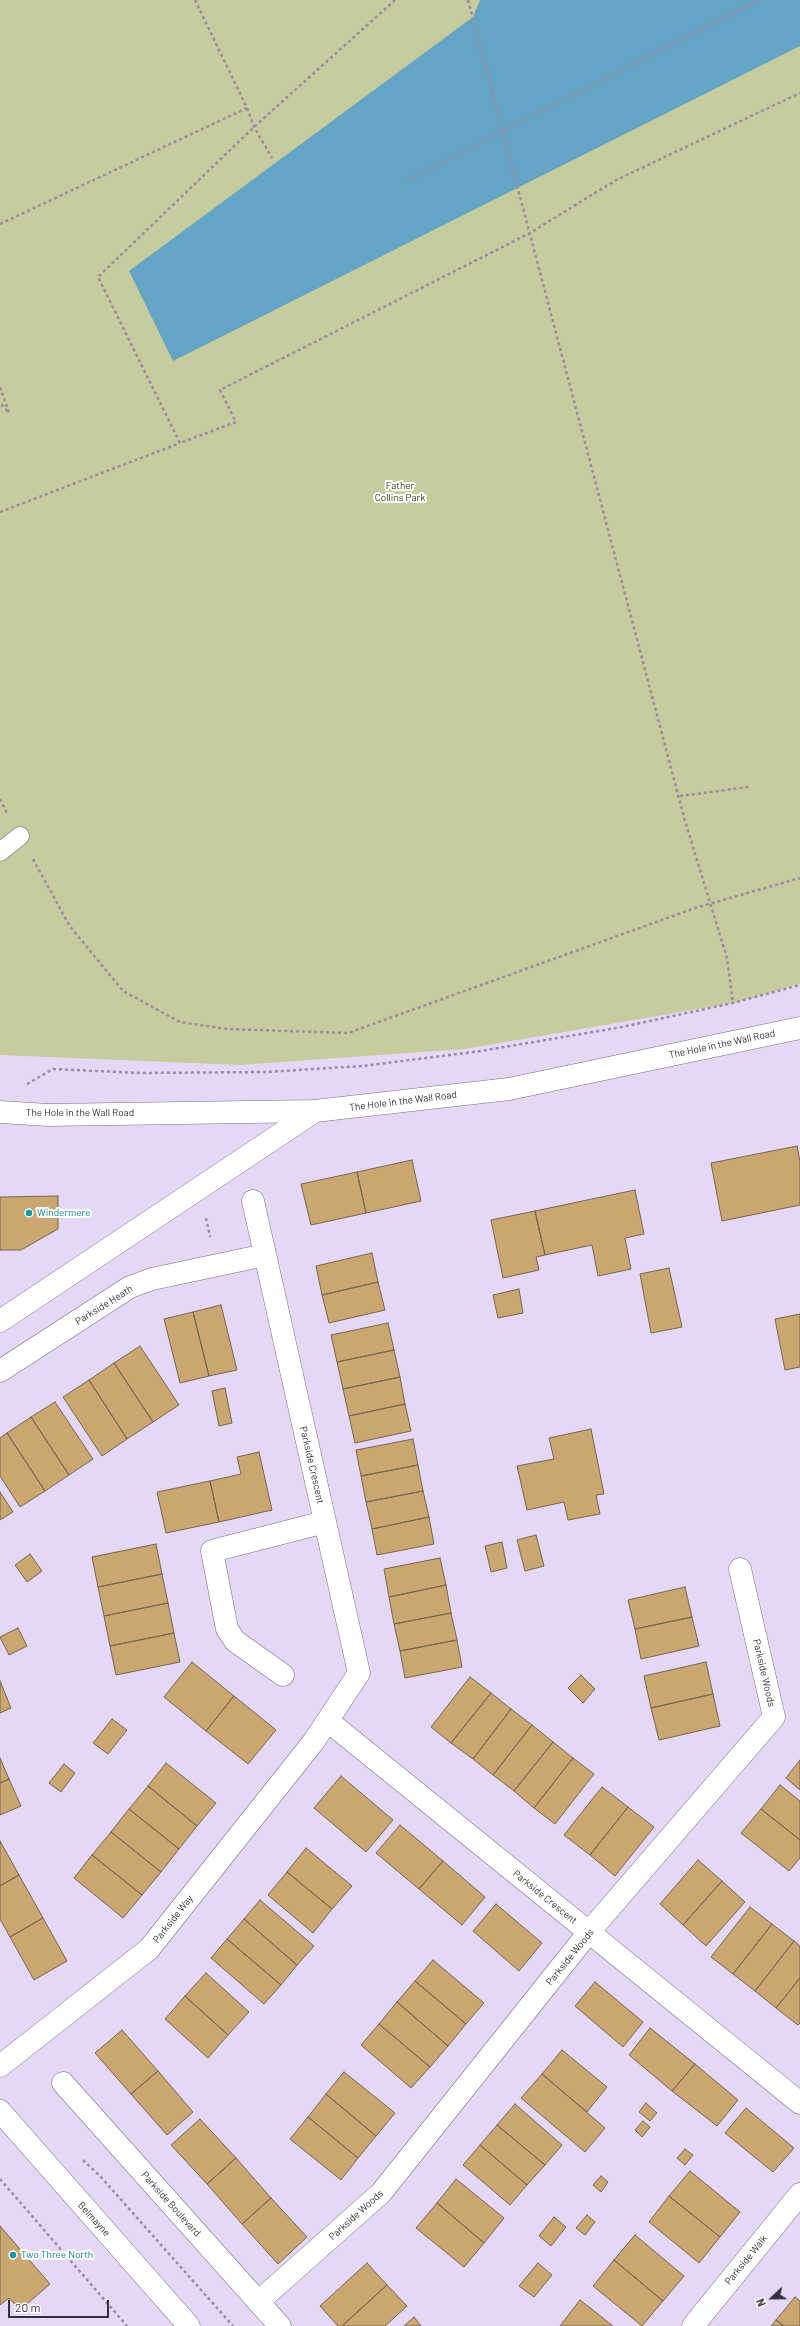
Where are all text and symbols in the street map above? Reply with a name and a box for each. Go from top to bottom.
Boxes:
park label: Father Collins Park [375,480,425,504]
street label: The Hole in the Wall Road [668,1027,776,1061]
street label: The Hole in the Wall Road [349,1088,457,1114]
street label: The Hole in the Wall Road [26,1107,134,1119]
place label: Windermere [37,1207,91,1219]
marker: Windermere [24,1208,34,1218]
street label: Parkside Heath [73,1283,135,1327]
street label: Parkside Crescent [297,1425,327,1505]
street label: Parkside Woods [750,1638,778,1708]
street label: Parkside Crescent [511,1867,579,1927]
street label: Parkside Way [151,1893,195,1945]
street label: Parkside Woods [544,1926,596,1988]
street label: Parkside Boulevard [139,2169,203,2239]
street label: Parkside Woods [326,2187,386,2243]
street label: Belmayne [75,2199,113,2239]
street label: Parkside Walk [722,2233,770,2287]
place label: Two Three North [21,2249,93,2261]
marker: Two Three North [8,2250,18,2260]
north arrow [752,2278,792,2318]
scale bar [10,2292,111,2318]
text: N [753,2297,768,2309]
text: 20 m [15,2300,41,2314]

